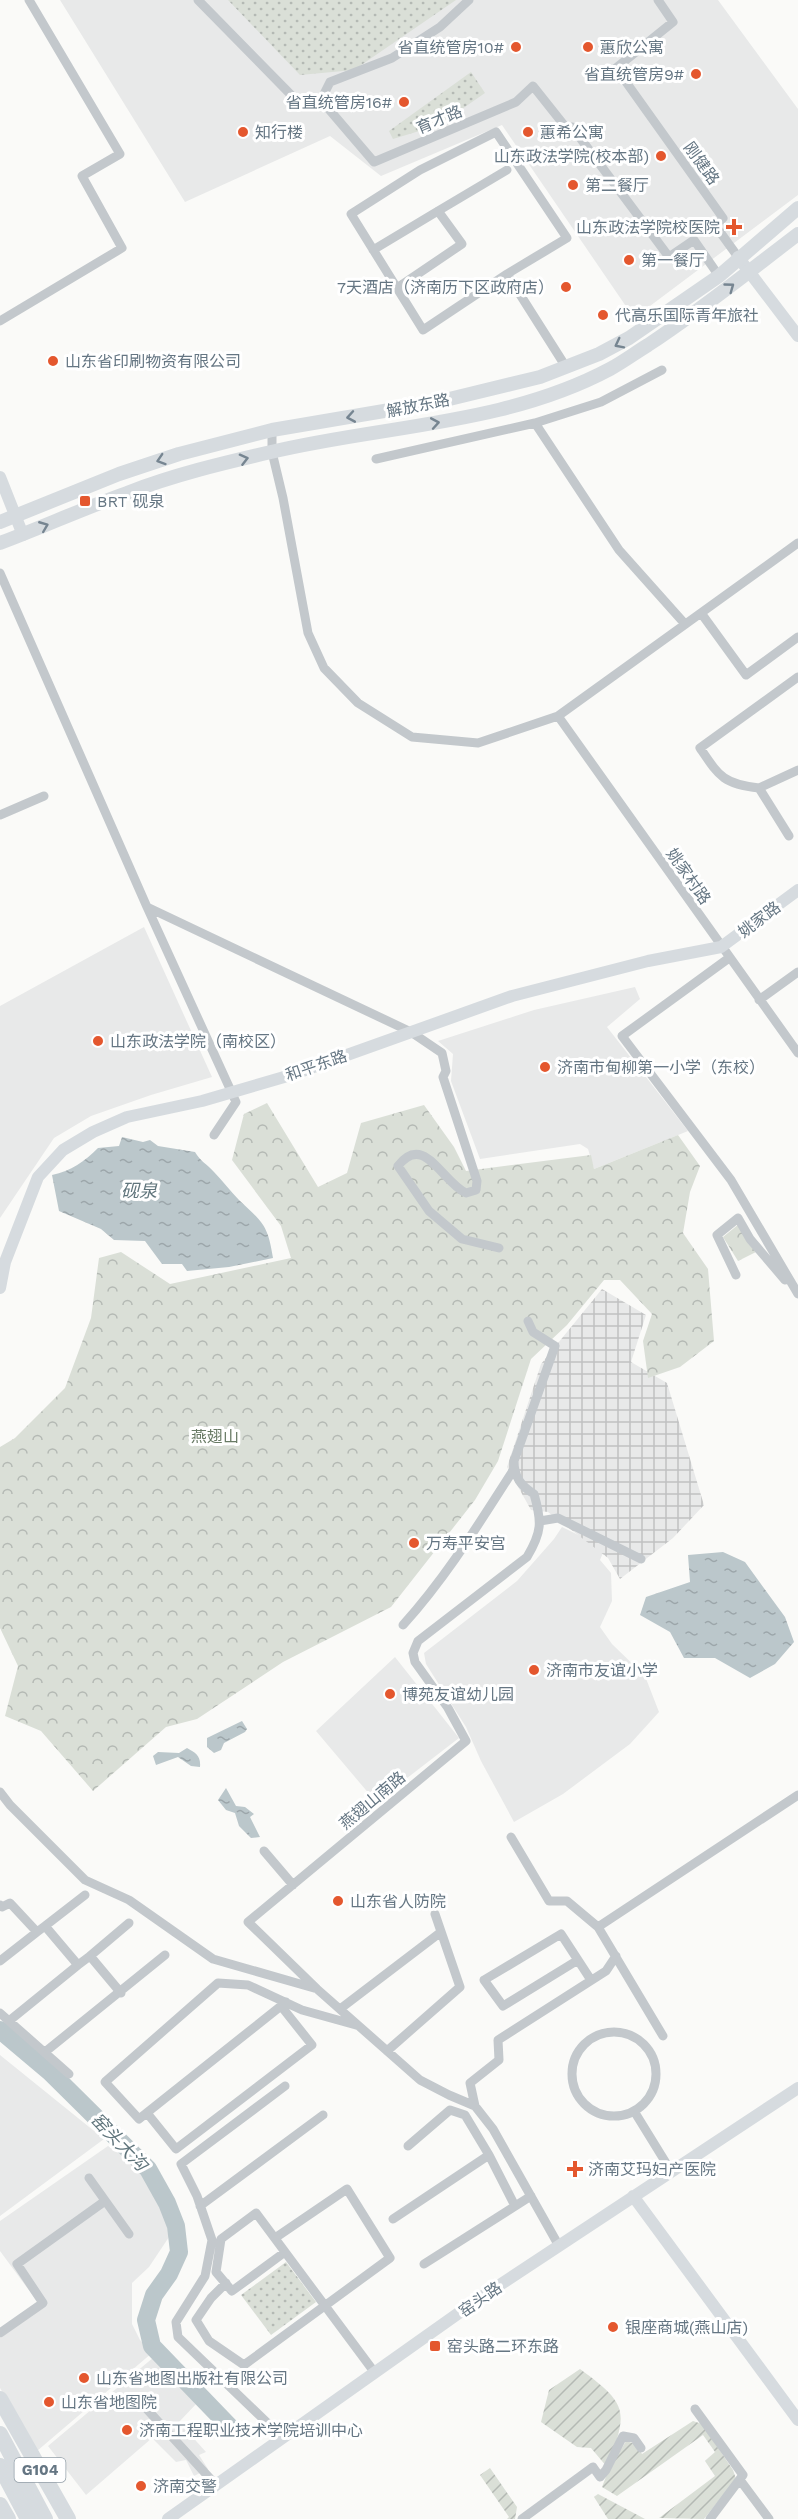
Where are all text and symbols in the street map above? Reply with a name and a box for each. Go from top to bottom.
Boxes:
place label: 省直统管房10# [398,38,504,57]
place label: 蕙欣公寓 [600,38,664,57]
marker: 省直统管房10# [509,40,523,54]
marker: 蕙欣公寓 [581,40,595,54]
place label: 省直统管房9# [584,65,684,84]
marker: 省直统管房9# [689,67,703,81]
place label: 省直统管房16# [286,93,392,112]
marker: 省直统管房16# [397,95,411,109]
street label: 育才路 [413,101,465,138]
place label: 知行楼 [255,123,303,142]
place label: 蕙希公寓 [540,123,604,142]
marker: 知行楼 [236,125,250,139]
marker: 蕙希公寓 [521,125,535,139]
street label: 刚健路 [680,138,723,188]
place label: 山东政法学院(校本部) [494,147,649,166]
marker: 山东政法学院(校本部) [654,149,668,163]
place label: 第二餐厅 [585,176,649,195]
marker: 第二餐厅 [566,178,580,192]
place label: 山东政法学院校医院 [576,218,720,237]
marker: 山东政法学院校医院 [725,218,743,236]
place label: 第一餐厅 [641,251,705,270]
marker: 第一餐厅 [622,253,636,267]
place label: 7天酒店（济南历下区政府店） [337,278,554,297]
marker: 7天酒店（济南历下区政府店） [559,280,573,294]
one-way arrow [724,283,735,294]
place label: 代高乐国际青年旅社 [615,306,759,325]
marker: 代高乐国际青年旅社 [596,308,610,322]
one-way arrow [614,337,625,348]
place label: 山东省印刷物资有限公司 [65,352,241,371]
marker: 山东省印刷物资有限公司 [46,354,60,368]
street label: 解放东路 [385,390,451,421]
one-way arrow [346,410,356,423]
one-way arrow [430,417,440,430]
one-way arrow [156,453,167,465]
one-way arrow [239,454,249,467]
place label: BRT 砚泉 [97,492,164,511]
marker: BRT 砚泉 [78,494,92,508]
one-way arrow [38,521,49,533]
street label: 姚家村路 [662,845,715,908]
street label: 姚家路 [734,897,784,941]
place label: 山东政法学院（南校区） [110,1032,286,1051]
marker: 山东政法学院（南校区） [91,1034,105,1048]
street label: 和平东路 [283,1046,350,1085]
place label: 济南市甸柳第一小学（东校） [557,1058,765,1077]
marker: 济南市甸柳第一小学（东校） [538,1060,552,1074]
water label: 砚泉 [121,1180,158,1201]
park label: 燕翅山 [191,1427,239,1446]
place label: 万寿平安宫 [426,1534,506,1553]
marker: 万寿平安宫 [407,1536,421,1550]
place label: 济南市友谊小学 [546,1661,658,1680]
marker: 济南市友谊小学 [527,1663,541,1677]
place label: 博苑友谊幼儿园 [402,1685,514,1704]
marker: 博苑友谊幼儿园 [383,1687,397,1701]
street label: 燕翅山南路 [336,1767,409,1833]
place label: 山东省人防院 [350,1892,446,1911]
marker: 山东省人防院 [331,1894,345,1908]
water label: 窑头大沟 [87,2108,153,2176]
marker: 济南艾玛妇产医院 [566,2160,584,2178]
place label: 济南艾玛妇产医院 [588,2160,716,2179]
street label: 窑头路 [455,2278,505,2321]
place label: 银座商城(燕山店) [625,2318,748,2337]
marker: 银座商城(燕山店) [606,2320,620,2334]
place label: 窑头路二环东路 [447,2337,559,2356]
marker: 窑头路二环东路 [428,2339,442,2353]
place label: 山东省地图出版社有限公司 [96,2369,288,2388]
marker: 山东省地图出版社有限公司 [77,2371,91,2385]
place label: 山东省地图院 [61,2393,157,2412]
marker: 山东省地图院 [42,2395,56,2409]
place label: 济南工程职业技术学院培训中心 [139,2421,363,2440]
marker: 济南工程职业技术学院培训中心 [120,2423,134,2437]
road number: G104 [15,2458,66,2482]
place label: 济南交警 [153,2477,217,2496]
marker: 济南交警 [134,2479,148,2493]

